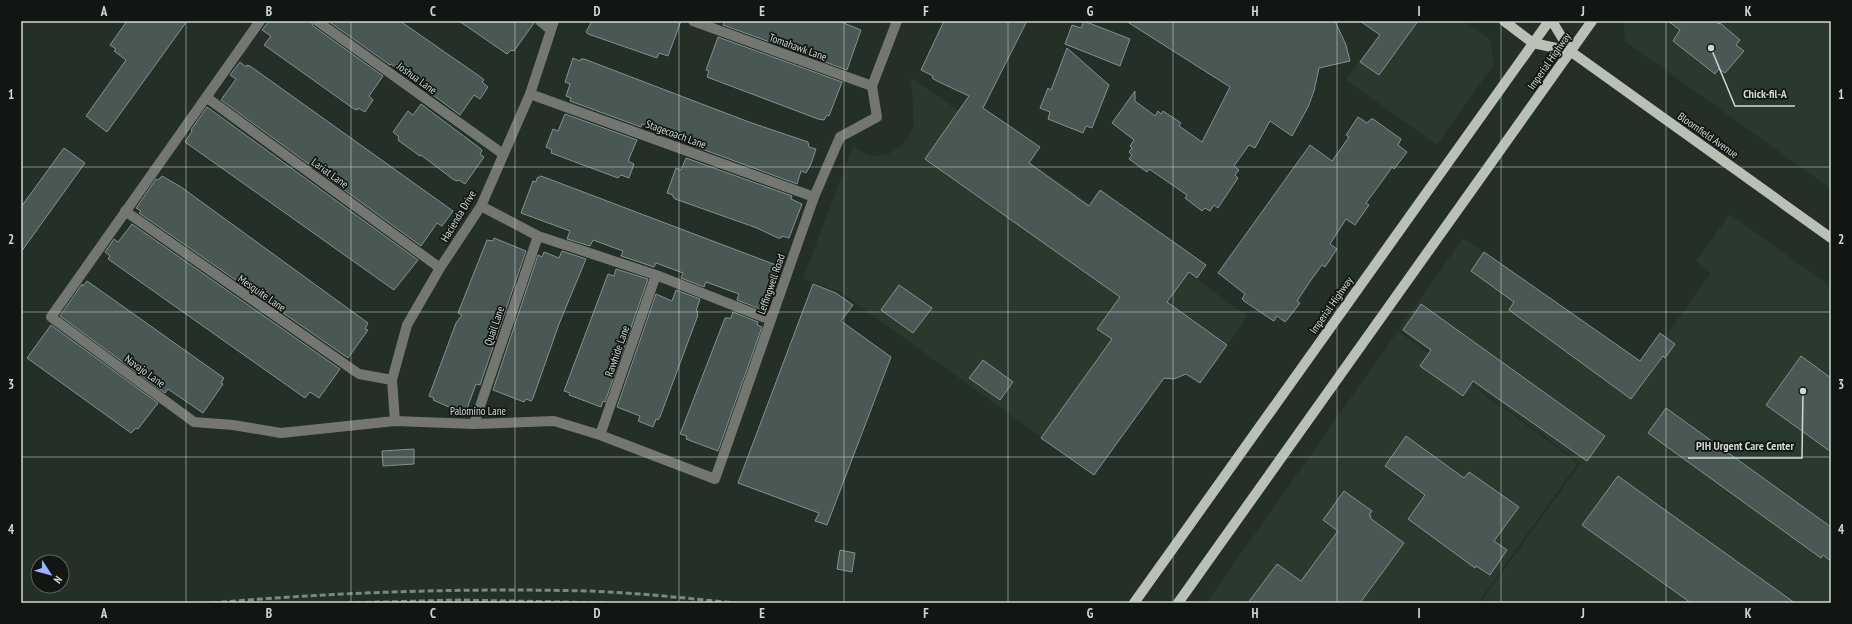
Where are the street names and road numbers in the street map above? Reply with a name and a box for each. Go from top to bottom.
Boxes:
street label: Imperial Highway [1524,29,1574,92]
street label: Tomahawk Lane [767,30,829,64]
street label: Joshua Lane [394,58,440,97]
street label: Bloomfield Avenue [1675,109,1741,161]
street label: Stagecoach Lane [644,117,709,152]
street label: Lariat Lane [309,155,352,191]
street label: Hacienda Drive [437,187,479,244]
street label: Leffingwell Road [754,252,788,316]
street label: Mesquite Lane [235,271,289,315]
street label: Imperial Highway [1306,273,1356,336]
street label: Quail Lane [481,304,507,348]
street label: Rawhide Lane [602,323,632,378]
street label: Navajo Lane [122,352,168,391]
street label: Palomino Lane [450,404,506,418]

